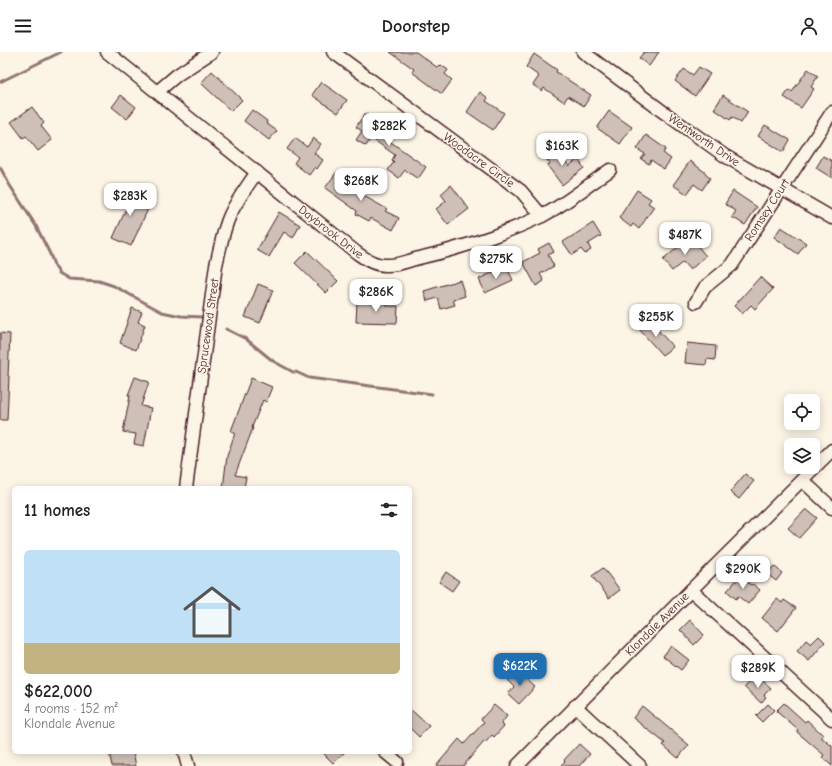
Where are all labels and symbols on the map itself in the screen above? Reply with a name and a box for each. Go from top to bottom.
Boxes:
street label: Wentworth Drive [665,111,743,169]
pin: $282K [361,113,417,147]
street label: Woodacre Circle [441,130,517,190]
pin: $163K [534,133,590,167]
pin: $268K [333,168,389,202]
street label: Romsey Court [742,176,793,244]
pin: $283K [102,183,158,217]
street label: Daybrook Drive [296,202,366,262]
pin: $487K [657,222,713,256]
pin: $275K [468,246,524,280]
street label: Sprucewood Street [194,277,222,374]
pin: $286K [348,279,404,313]
pin: $255K [628,304,684,338]
pin: $290K [715,556,771,590]
street label: Klondale Avenue [622,589,692,659]
pin: $622K [492,653,548,687]
pin: $289K [730,655,786,689]

